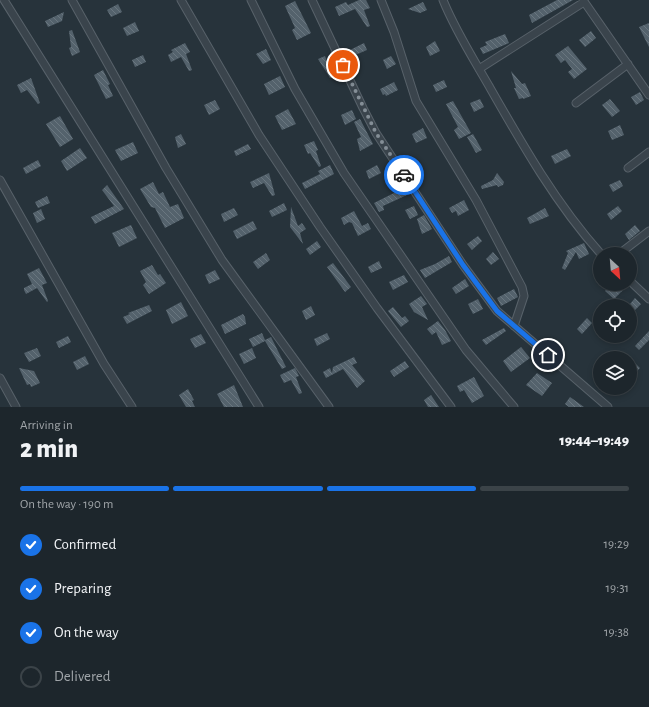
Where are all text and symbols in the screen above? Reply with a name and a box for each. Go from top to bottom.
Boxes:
pin [326,48,360,82]
icon: bag [332,54,354,76]
courier [384,155,424,195]
icon: car [393,164,415,186]
north arrow [593,247,637,291]
map controls [593,247,637,395]
button: locate [593,299,637,343]
pin [531,338,565,372]
icon: home [537,344,559,366]
button: layers [593,351,637,395]
text: Arriving in [20,419,73,432]
text: 19:44–19:49 [559,433,629,448]
text: 2 min [20,436,78,462]
text: On the way · 190 m [20,498,113,511]
icon: check [20,534,42,556]
text: Confirmed [54,537,116,552]
text: 19:29 [603,538,629,551]
icon: check [20,578,42,600]
text: Preparing [54,581,111,596]
text: 19:31 [606,582,629,595]
icon: check [20,622,42,644]
text: On the way [54,625,119,640]
text: 19:38 [604,626,629,639]
text: Delivered [54,669,111,684]

